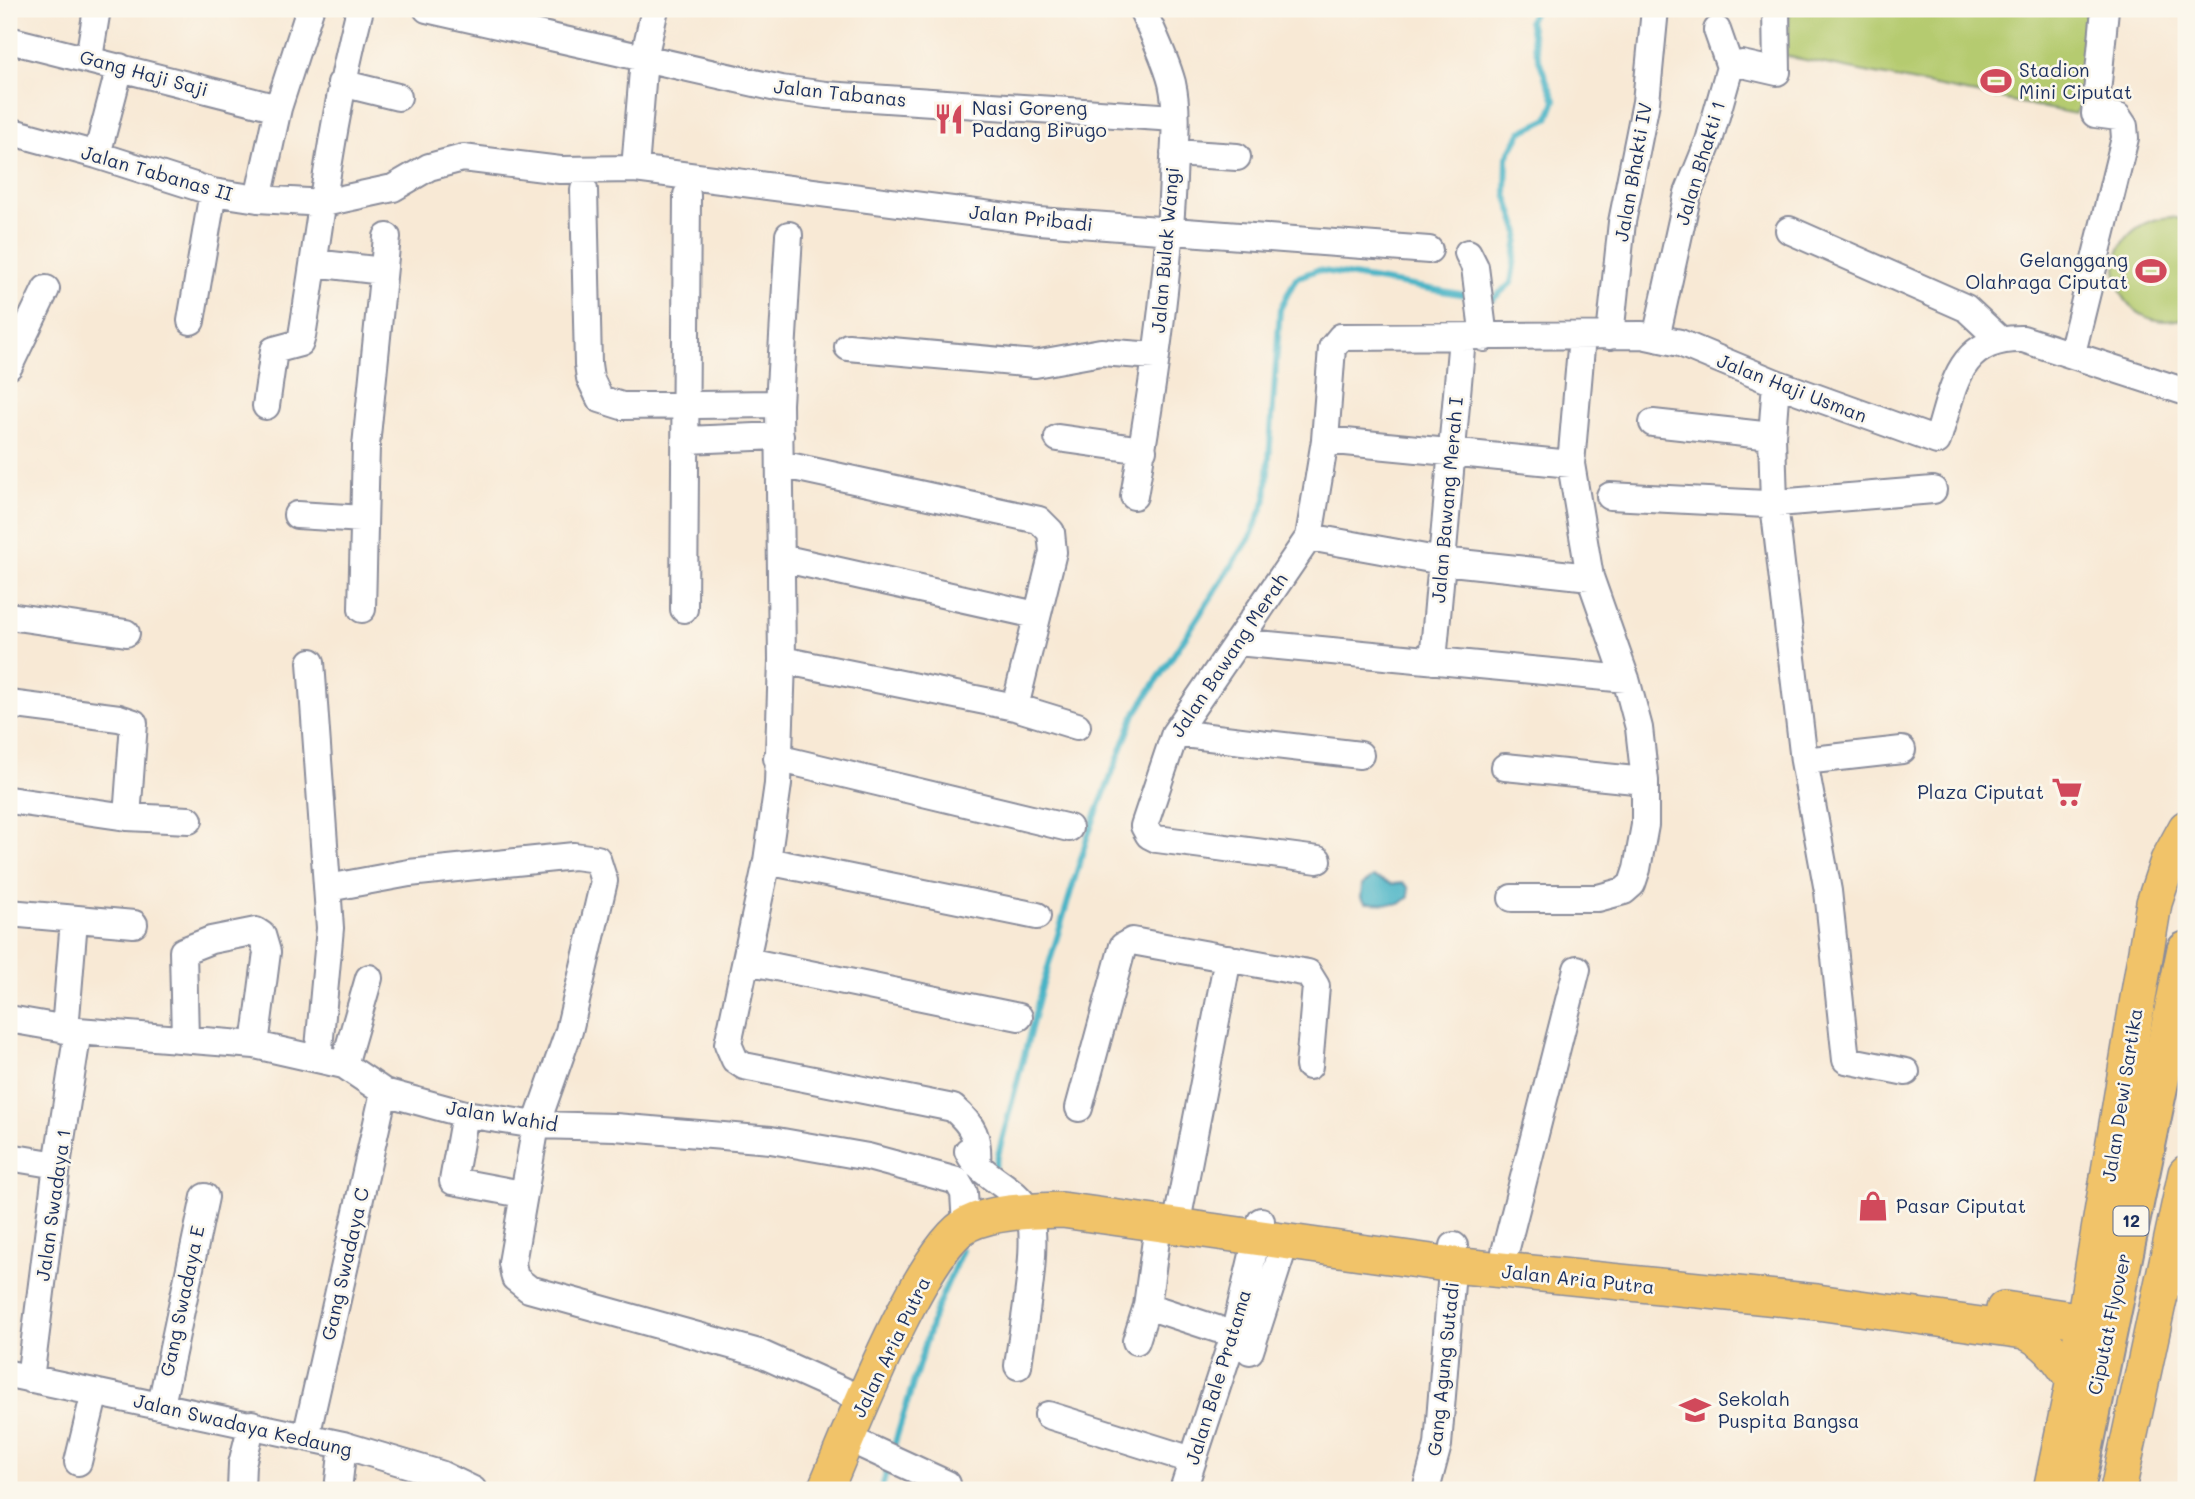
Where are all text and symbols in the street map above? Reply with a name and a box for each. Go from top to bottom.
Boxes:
street label: Gang Haji Saji [77,43,211,102]
place label: Stadion Mini Ciputat [2019,57,2132,104]
sports icon: Stadion Mini Ciputat [1979,64,2013,98]
street label: Jalan Tabanas [772,73,908,112]
place label: Nasi Goreng Padang Birugo [972,95,1107,142]
street label: Jalan Bhakti 1 [1669,98,1730,228]
street label: Jalan Bhakti IV [1608,100,1657,243]
restaurant icon: Nasi Goreng Padang Birugo [932,102,966,136]
street label: Jalan Tabanas II [79,139,236,206]
street label: Jalan Bulak Wangi [1145,166,1184,334]
street label: Jalan Pribadi [968,199,1094,236]
place label: Gelanggang Olahraga Ciputat [1965,247,2128,294]
sports icon: Gelanggang Olahraga Ciputat [2134,254,2168,288]
street label: Jalan Haji Usman [1714,347,1871,428]
street label: Jalan Bawang Merah I [1425,396,1468,604]
street label: Jalan Bawang Merah [1164,568,1293,741]
supermarket icon: Plaza Ciputat [2050,775,2084,809]
place label: Plaza Ciputat [1917,779,2044,804]
street label: Jalan Dewi Sartika [2095,1006,2148,1183]
street label: Jalan Wahid [445,1094,560,1137]
street label: Jalan Swadaya 1 [29,1127,76,1282]
street label: Gang Swadaya C [315,1185,374,1343]
shop icon: Pasar Ciputat [1856,1189,1890,1223]
place label: Pasar Ciputat [1896,1193,2026,1218]
road number: 12 [2114,1206,2148,1236]
street label: Gang Swadaya E [153,1223,210,1379]
street label: Ciputat Flyover [2081,1251,2136,1397]
street label: Jalan Aria Putra [1500,1258,1656,1299]
street label: Jalan Aria Putra [846,1272,935,1421]
street label: Gang Agung Sutadi [1421,1281,1464,1457]
street label: Jalan Bale Pratama [1179,1286,1256,1467]
place label: Sekolah Puspita Bangsa [1718,1386,1859,1433]
street label: Jalan Swadaya Kedaung [131,1387,355,1462]
school or university icon: Sekolah Puspita Bangsa [1678,1393,1712,1427]

